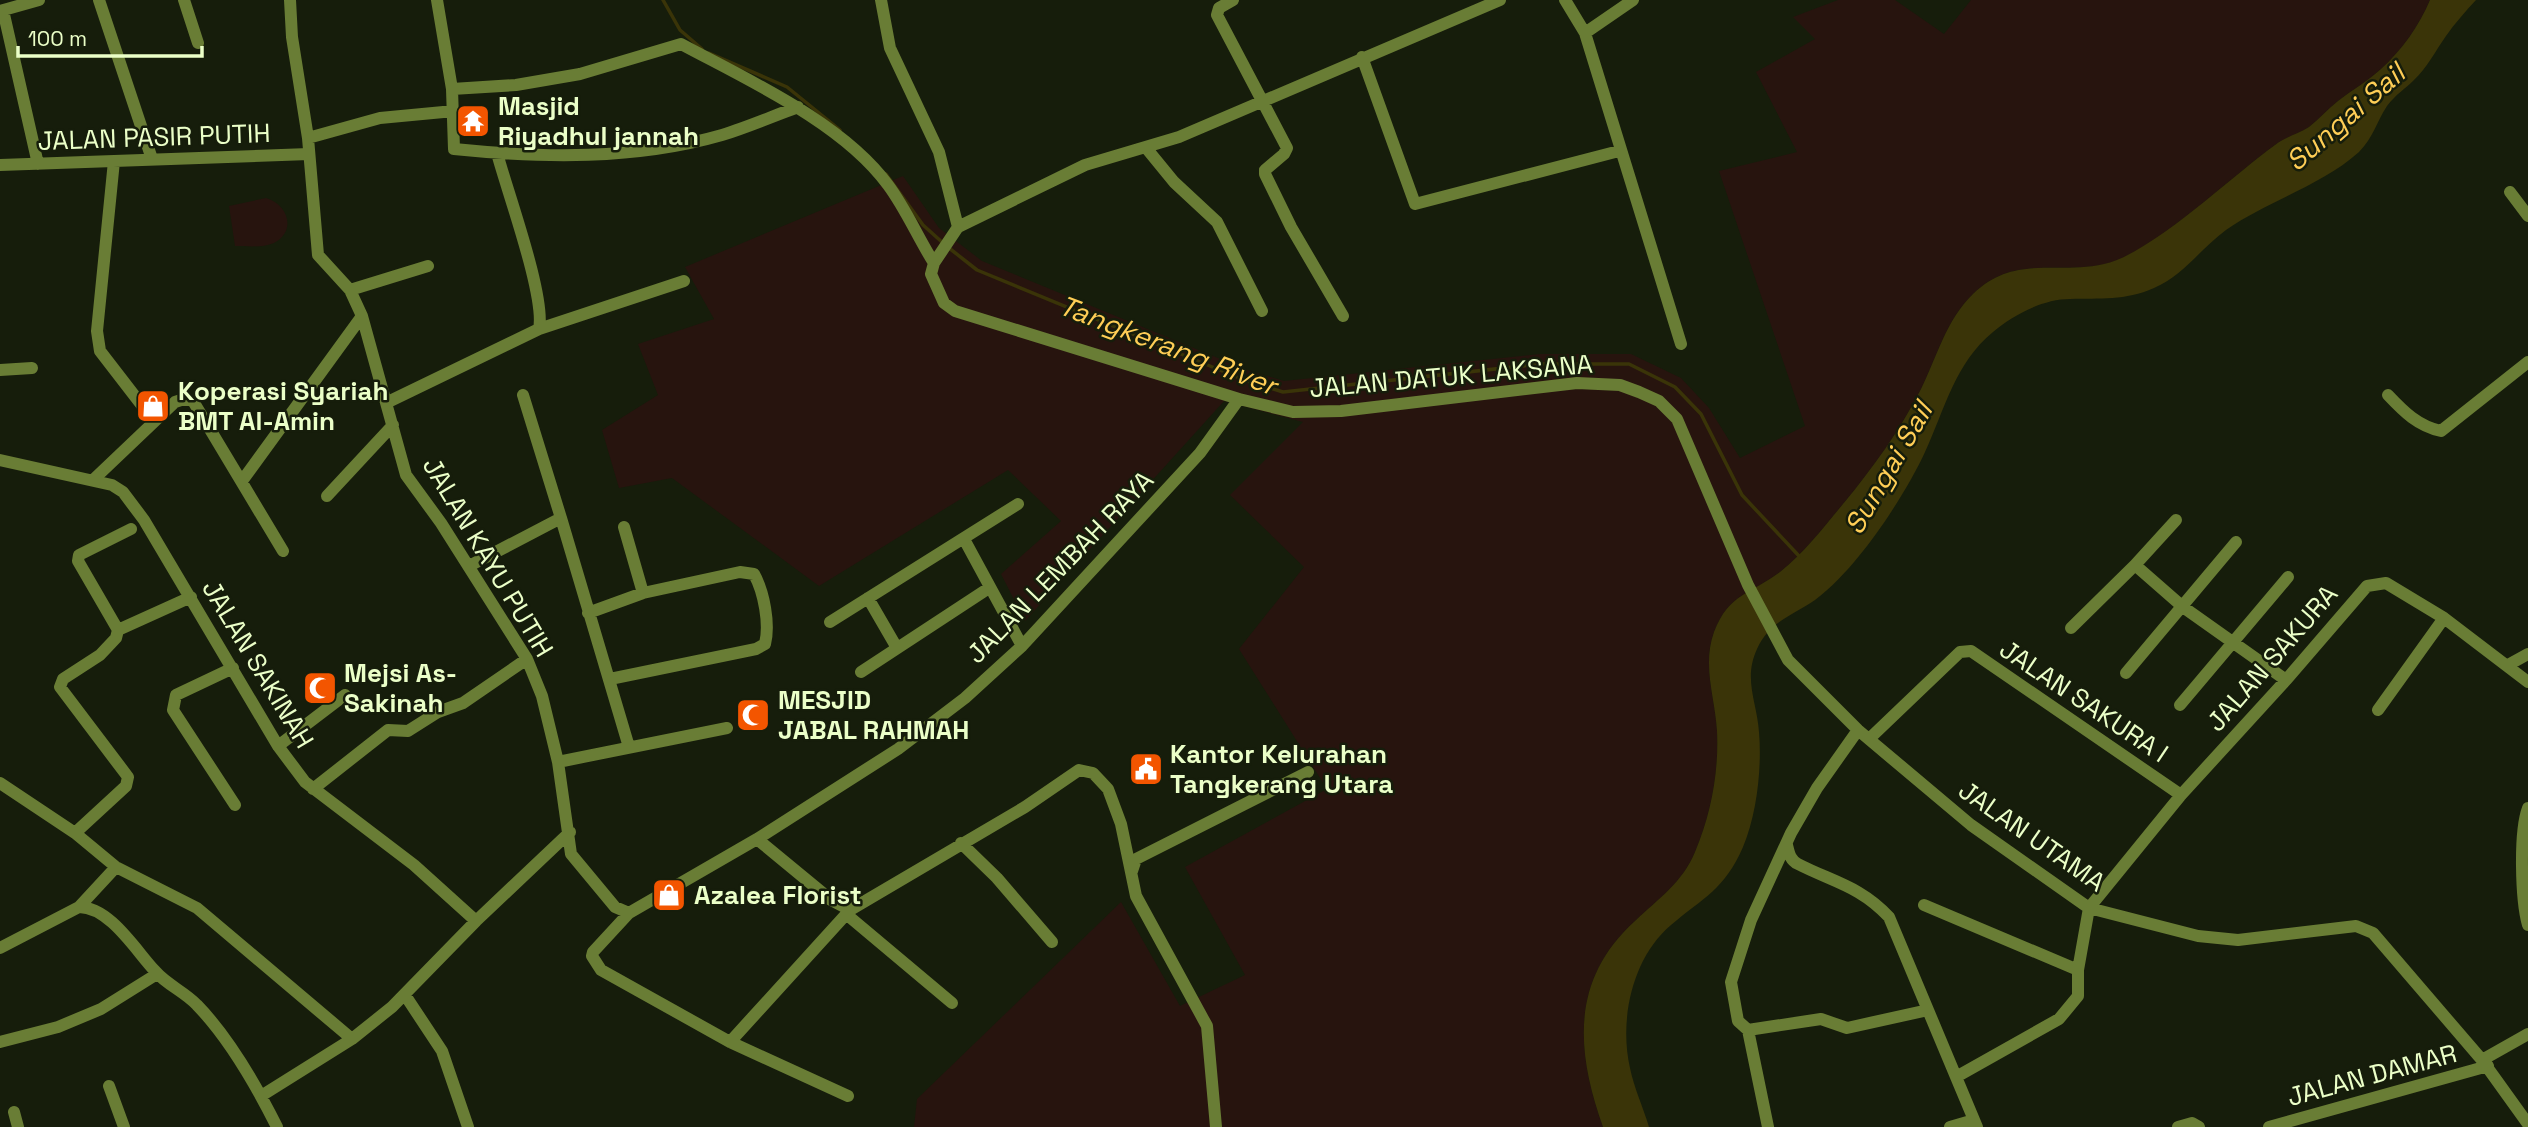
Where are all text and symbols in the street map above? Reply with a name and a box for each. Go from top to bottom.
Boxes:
scale bar [18,14,201,58]
text: 100 m [28,25,87,52]
water label: Sungai Sail [2278,53,2414,179]
place label: Masjid Riyadhul jannah [498,89,699,153]
temple icon: Masjid Riyadhul jannah [454,102,492,140]
street label: JALAN PASIR PUTIH [37,116,271,158]
water label: Tangkerang River [1054,287,1285,404]
street label: JALAN DATUK LAKSANA [1308,347,1594,405]
place label: Koperasi Syariah BMT Al-Amin [178,374,389,438]
shop icon: Koperasi Syariah BMT Al-Amin [134,387,172,425]
water label: Sungai Sail [1836,393,1942,540]
street label: JALAN KAYU PUTIH [415,451,561,663]
street label: JALAN LEMBAH RAYA [959,463,1161,671]
street label: JALAN SAKINAH [194,574,322,754]
street label: JALAN SAKURA [2199,578,2345,738]
street label: JALAN SAKURA I [1993,632,2175,770]
place label: Mejsi As- Sakinah [344,656,457,720]
mosque icon: Mejsi As- Sakinah [301,669,339,707]
place label: MESJID JABAL RAHMAH [778,683,969,747]
mosque icon: MESJID JABAL RAHMAH [734,696,772,734]
place label: Kantor Kelurahan Tangkerang Utara [1170,737,1393,801]
public building icon: Kantor Kelurahan Tangkerang Utara [1127,750,1165,788]
street label: JALAN UTAMA [1952,773,2112,899]
shop icon: Azalea Florist [650,876,688,914]
place label: Azalea Florist [694,878,862,912]
street label: JALAN DAMAR [2283,1036,2461,1114]

